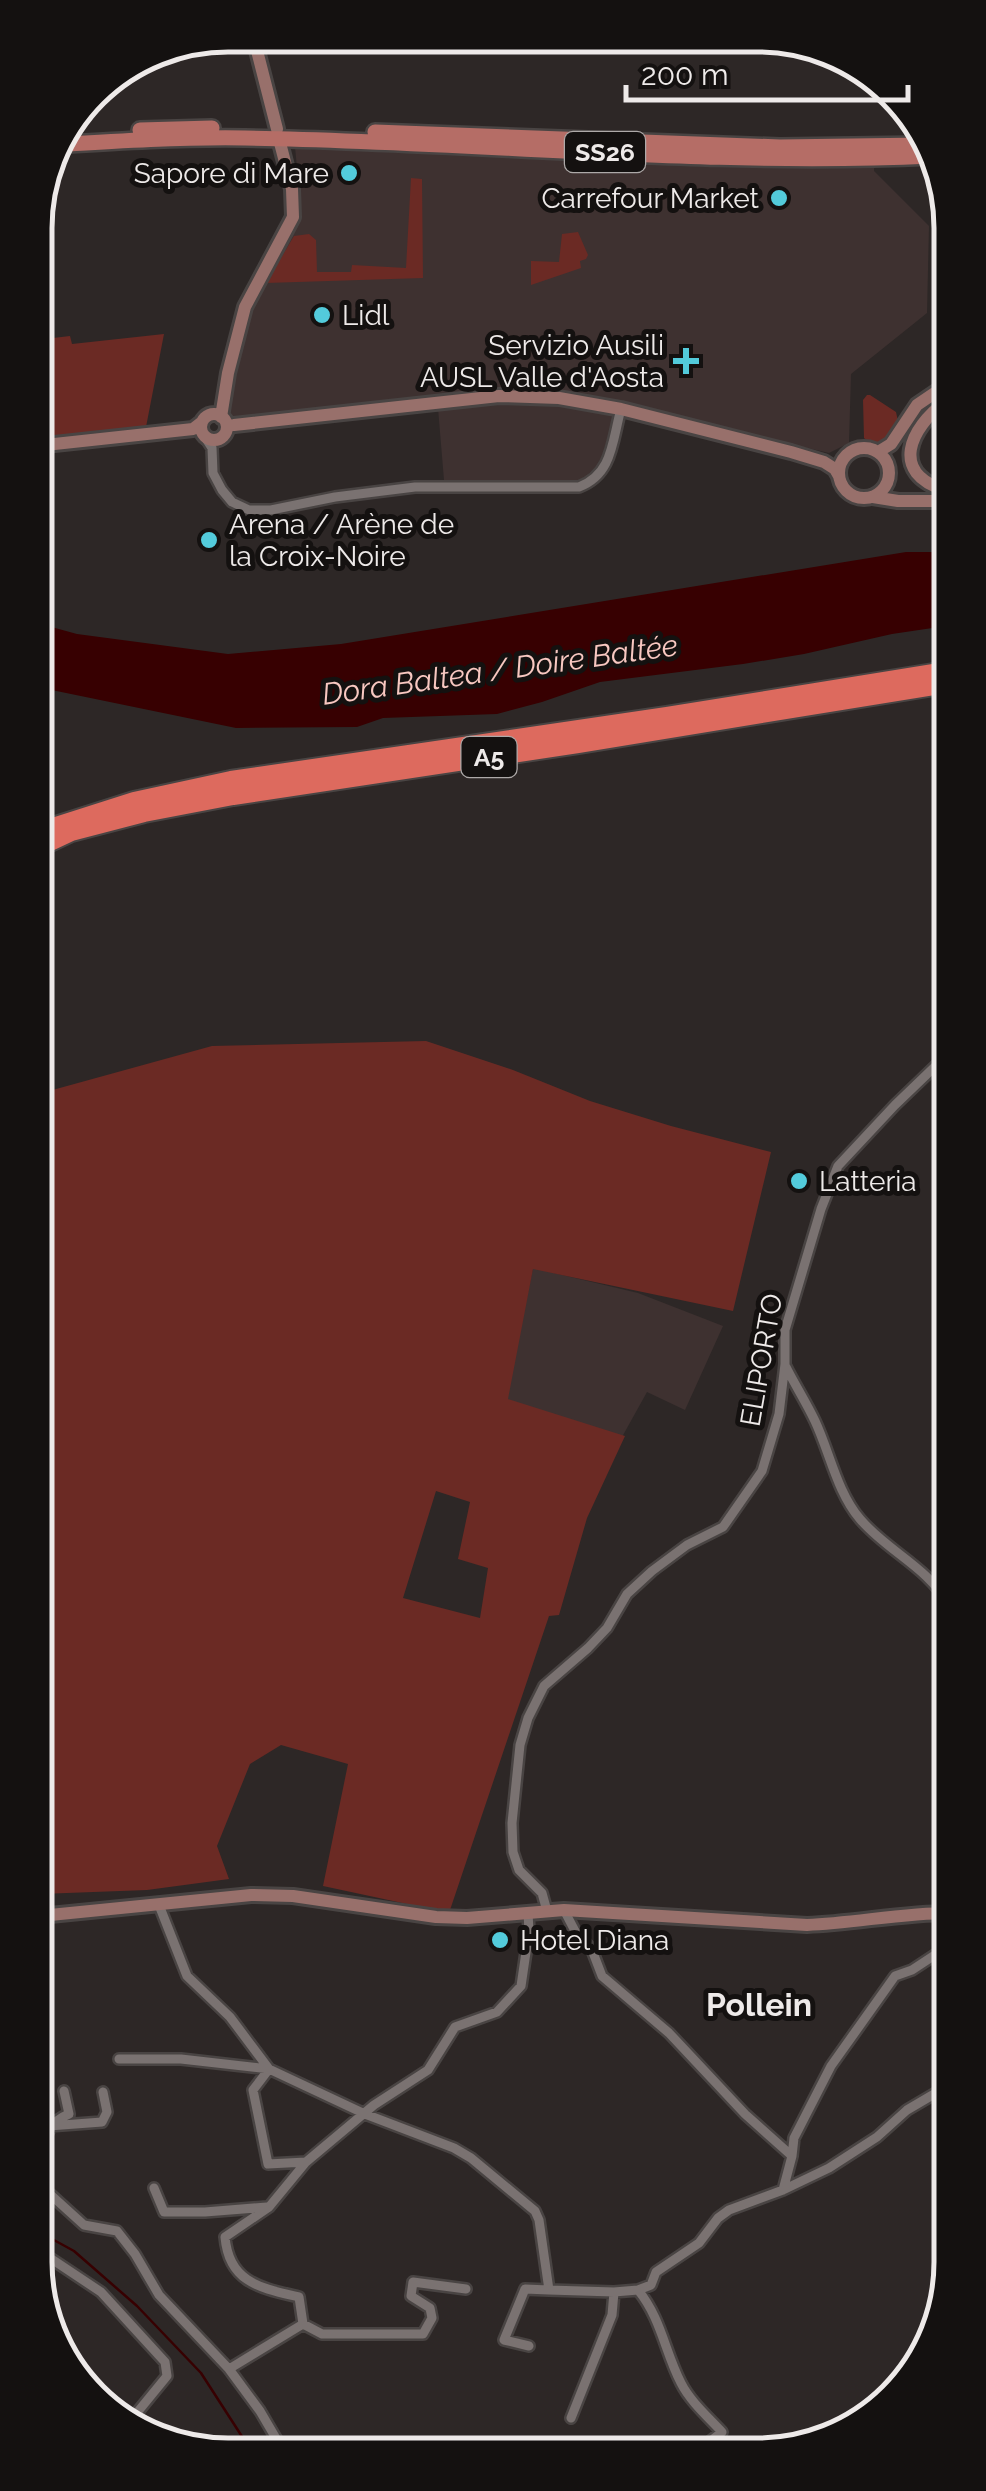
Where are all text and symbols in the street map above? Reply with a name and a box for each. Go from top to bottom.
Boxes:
scale bar [626,40,908,102]
text: 200 m [641,57,729,92]
road number: SS26 [565,132,645,172]
place label: Sapore di Mare [134,157,329,190]
marker: Sapore di Mare [338,162,360,184]
place label: Carrefour Market [541,182,760,215]
marker: Carrefour Market [768,187,790,209]
place label: Lidl [342,299,390,332]
marker: Lidl [311,304,333,326]
place label: Servizio Ausili AUSL Valle d'Aosta [420,329,664,394]
marker: Servizio Ausili AUSL Valle d'Aosta [673,348,699,374]
place label: Arena / Arène de la Croix-Noire [229,508,454,573]
marker: Arena / Arène de la Croix-Noire [198,529,220,551]
water label: Dora Baltea / Doire Baltée [320,627,680,712]
road number: A5 [462,737,516,777]
place label: Latteria [819,1165,917,1198]
marker: Latteria [788,1170,810,1192]
street label: ELIPORTO [734,1291,789,1429]
place label: Hotel Diana [520,1924,669,1957]
marker: Hotel Diana [489,1929,511,1951]
district label: Pollein [706,1986,812,2023]

